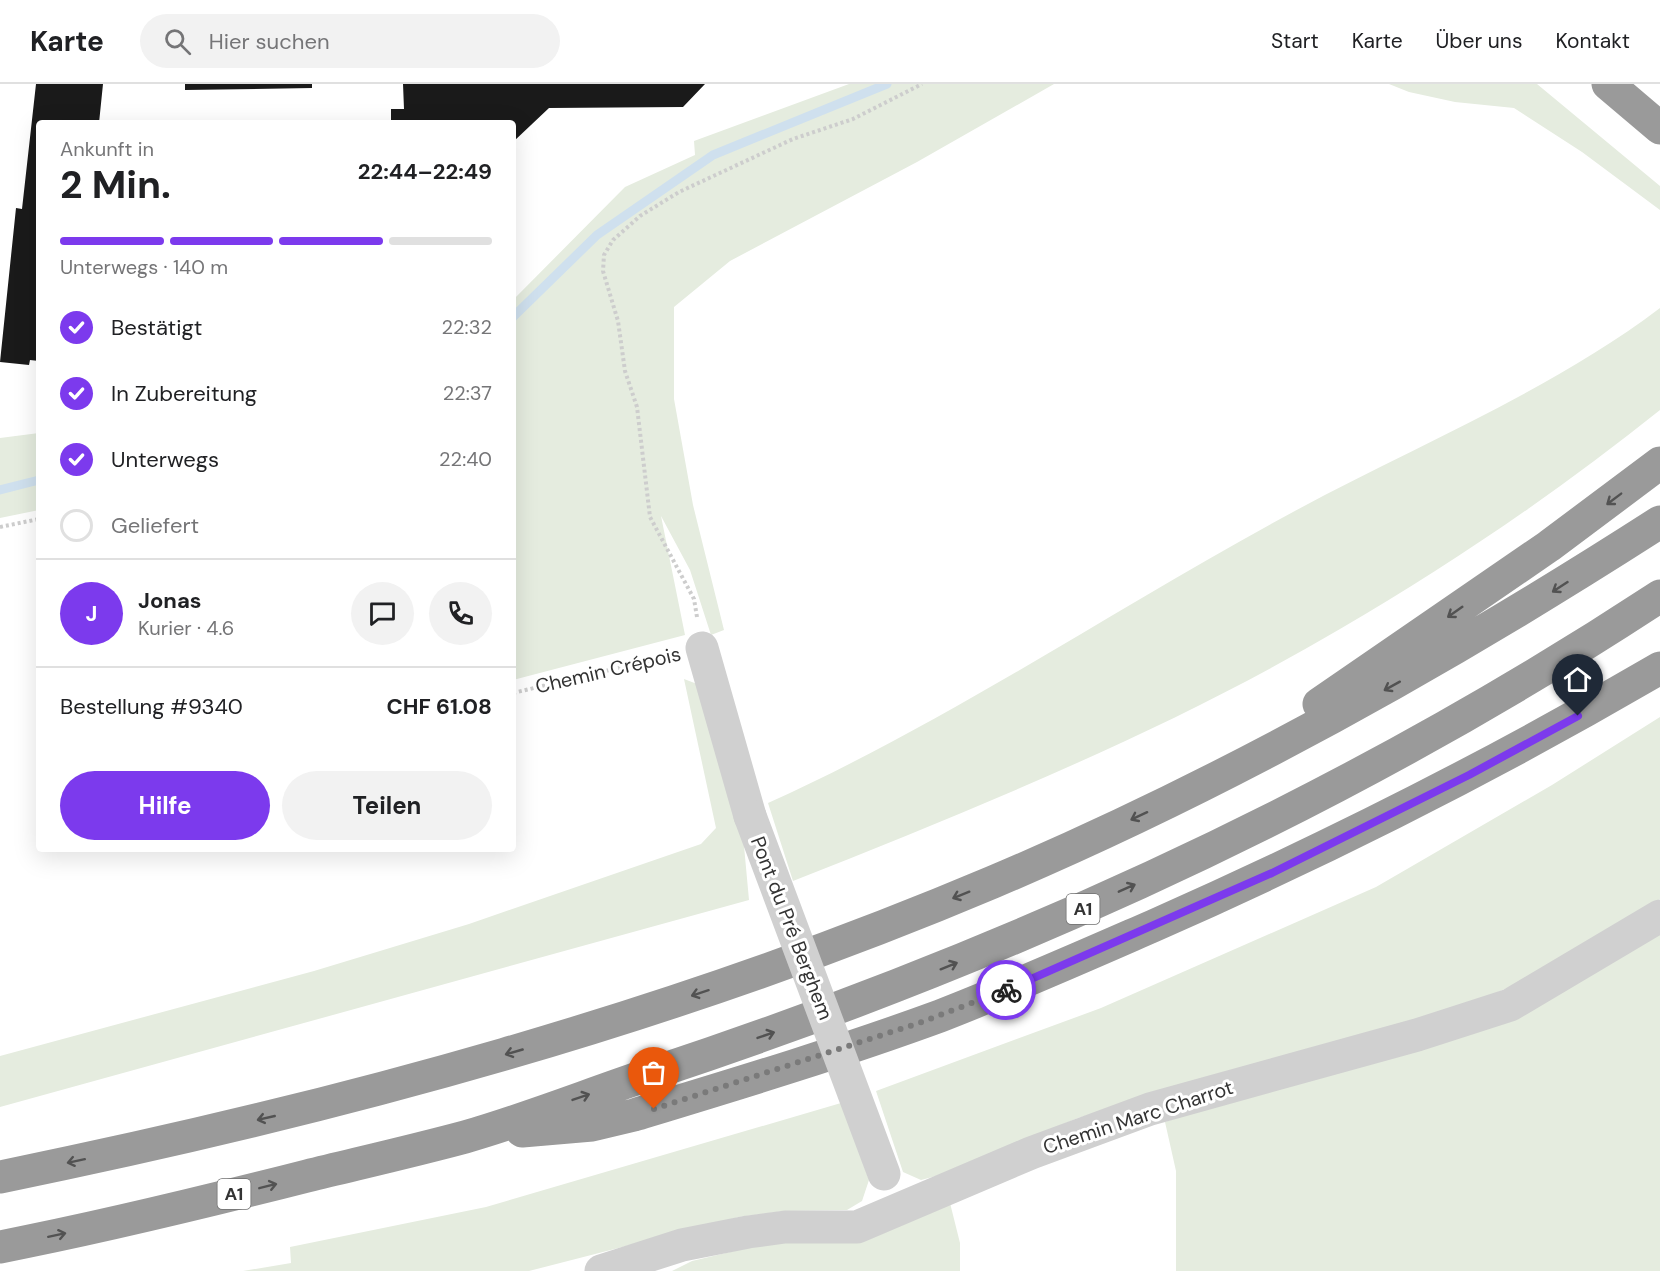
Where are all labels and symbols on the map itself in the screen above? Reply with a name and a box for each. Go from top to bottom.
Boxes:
one-way arrow [1606,492,1622,505]
one-way arrow [1552,581,1569,593]
one-way arrow [1447,606,1464,618]
street label: Chemin Crépois [533,641,683,699]
pin [1552,654,1603,716]
one-way arrow [1384,680,1401,692]
one-way arrow [1131,810,1149,822]
street label: Pont du Pré Berghem [745,833,839,1023]
one-way arrow [1118,882,1136,894]
one-way arrow [952,890,971,901]
road number: A1 [1066,894,1100,924]
one-way arrow [939,960,957,971]
courier [976,960,1036,1020]
one-way arrow [691,989,710,1000]
one-way arrow [756,1029,775,1040]
one-way arrow [505,1046,524,1058]
pin [628,1047,679,1109]
street label: Chemin Marc Charrot [1040,1074,1237,1160]
one-way arrow [572,1091,590,1102]
one-way arrow [257,1113,276,1125]
one-way arrow [66,1156,85,1168]
road number: A1 [218,1179,250,1209]
one-way arrow [258,1179,277,1191]
one-way arrow [48,1229,67,1241]

